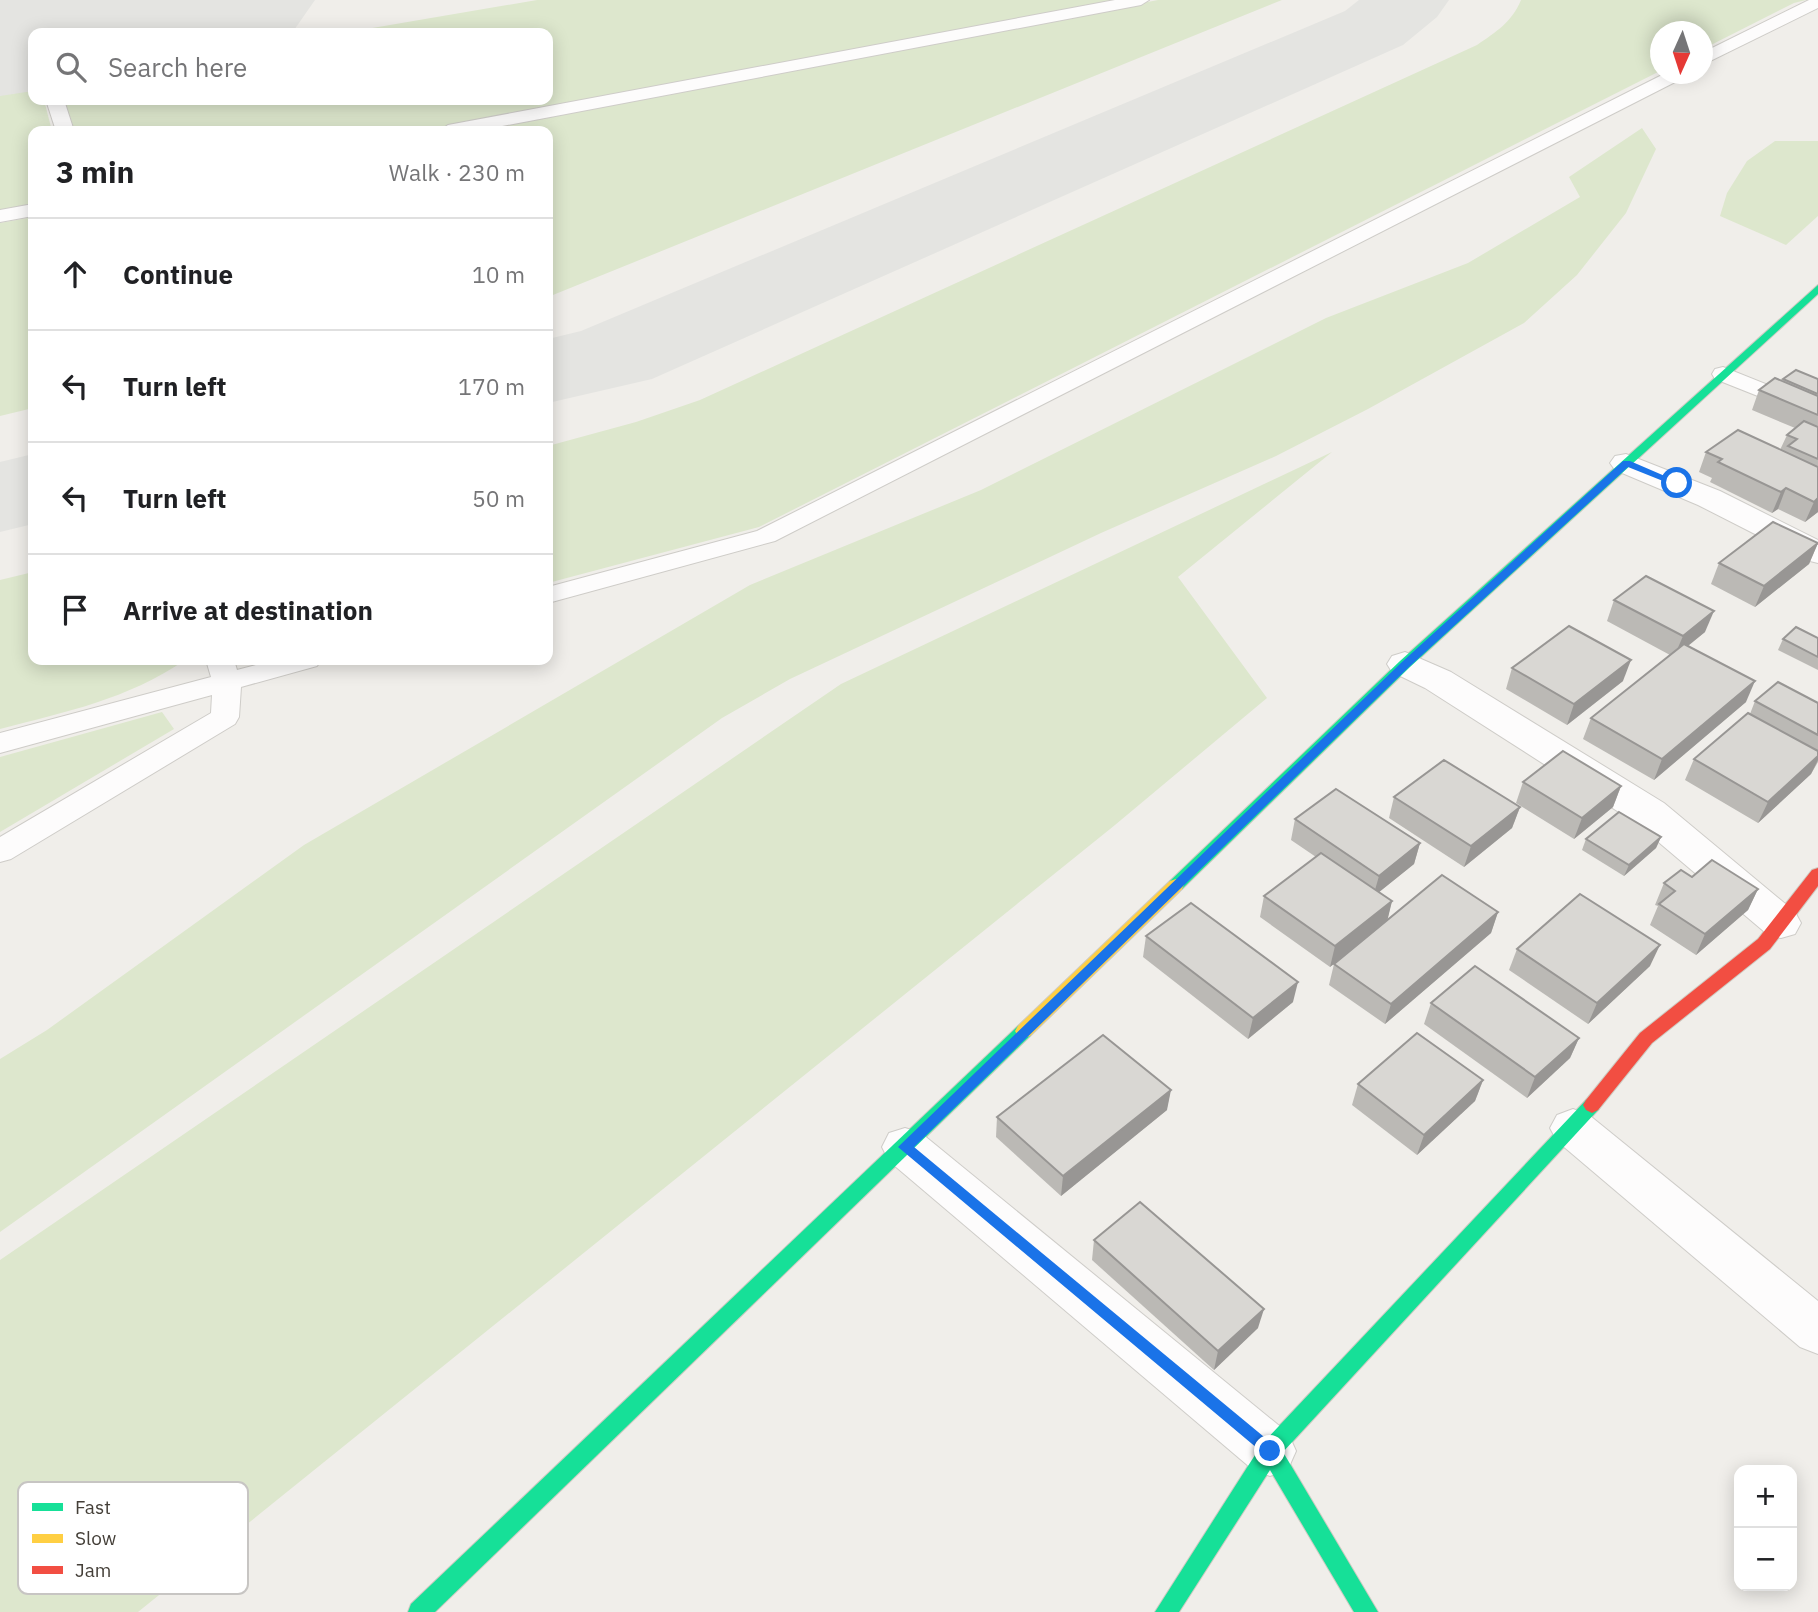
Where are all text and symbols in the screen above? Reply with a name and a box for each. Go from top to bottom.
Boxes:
north arrow [1650,21,1713,84]
search box [28,28,553,105]
icon: search [52,48,90,86]
text: Search here [108,50,247,84]
text: 3 min [56,152,134,191]
text: Walk · 230 m [389,157,525,187]
icon: ahead [56,255,94,293]
text: Continue [123,257,233,291]
text: 10 m [472,259,525,289]
icon: left [56,367,94,405]
text: Turn left [123,369,226,403]
text: 170 m [458,371,525,401]
route start [1661,467,1692,498]
icon: left [56,479,94,517]
text: Turn left [123,481,226,515]
text: 50 m [472,483,525,513]
icon: arrive [56,591,94,629]
text: Arrive at destination [123,593,373,627]
route end [1254,1435,1285,1466]
map controls [1734,1465,1797,1591]
button: + [1734,1465,1797,1528]
legend [18,1482,248,1594]
text: Fast [75,1495,111,1519]
text: Slow [75,1526,116,1550]
button: − [1734,1528,1797,1591]
text: Jam [75,1558,111,1582]

